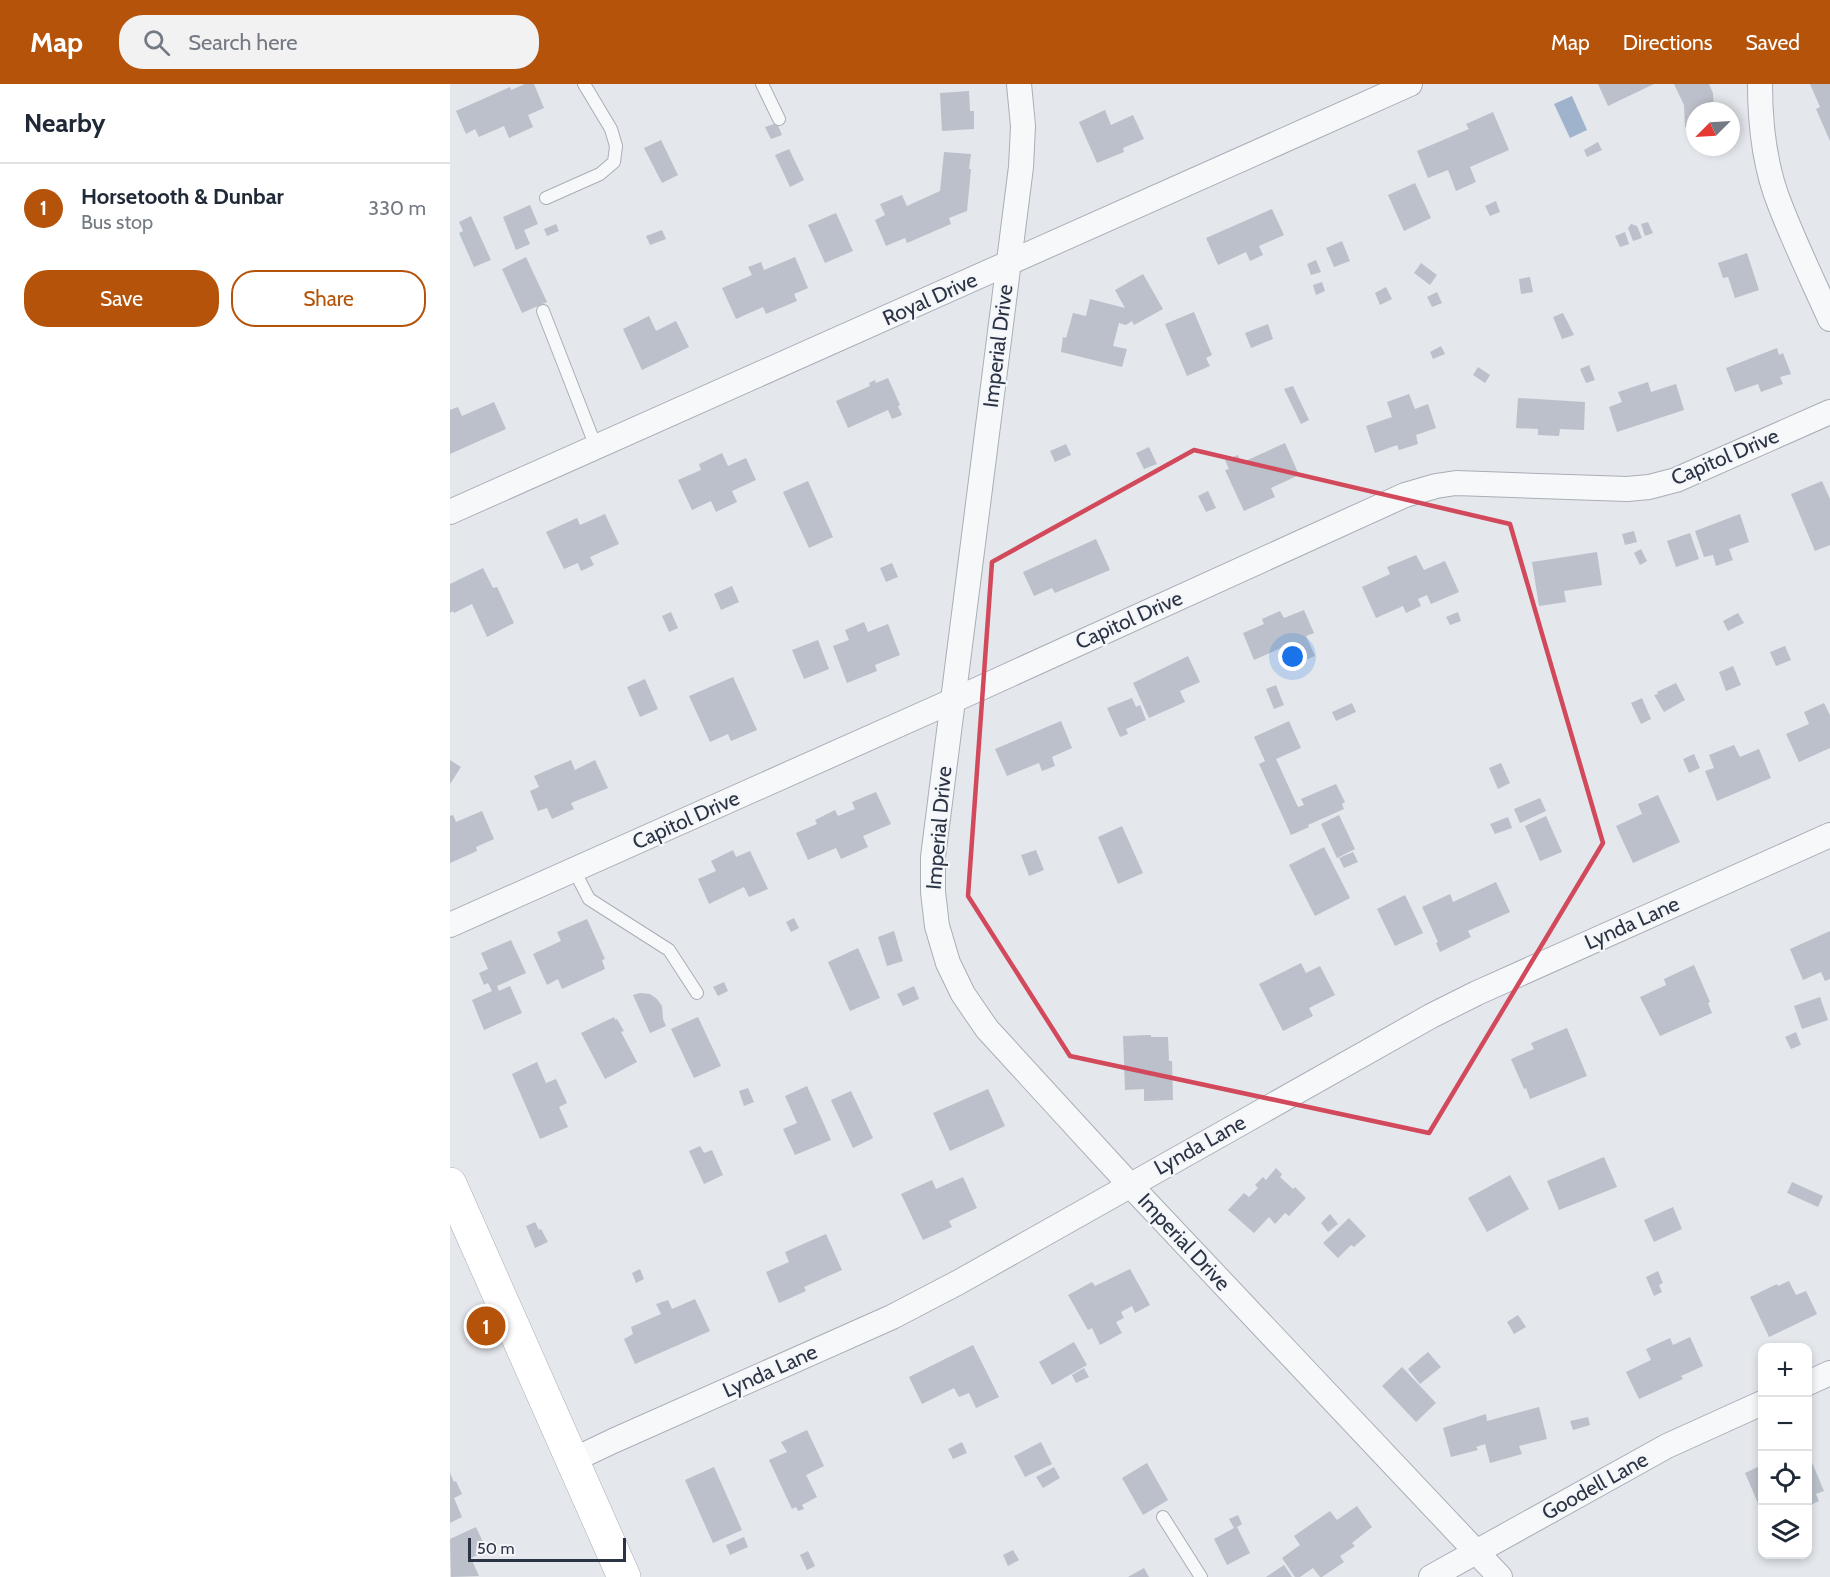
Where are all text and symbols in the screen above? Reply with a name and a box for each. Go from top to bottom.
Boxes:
search box [119,15,539,69]
text: Map [30,25,83,59]
icon: search [140,26,173,59]
text: Search here [188,29,297,56]
text: Map [1551,30,1590,55]
text: Directions [1623,30,1712,55]
text: Saved [1745,30,1800,55]
north arrow [1686,102,1740,156]
text: Nearby [24,107,105,139]
text: Horsetooth & Dunbar [81,183,284,210]
text: 1 [40,196,47,220]
text: 330 m [368,196,426,220]
text: Bus stop [81,210,153,234]
street label: Royal Drive [879,267,981,330]
button: Save [24,270,219,327]
button: Share [231,270,426,327]
street label: Imperial Drive [978,283,1017,409]
street label: Capitol Drive [1667,423,1783,490]
street label: Capitol Drive [1071,585,1186,654]
your location [1278,642,1307,671]
street label: Imperial Drive [921,765,956,891]
street label: Capitol Drive [628,785,743,854]
street label: Lynda Lane [1581,891,1683,954]
street label: Lynda Lane [1150,1109,1250,1180]
street label: Imperial Drive [1133,1188,1236,1296]
pin: 1 [466,1304,506,1348]
street label: Lynda Lane [719,1339,821,1402]
map controls [1758,1343,1812,1559]
button: + [1758,1343,1812,1397]
button: − [1758,1397,1812,1451]
street label: Goodell Lane [1537,1446,1652,1525]
button: locate [1758,1451,1812,1505]
button: layers [1758,1505,1812,1559]
scale bar [468,1535,626,1562]
text: 50 m [477,1539,514,1558]

